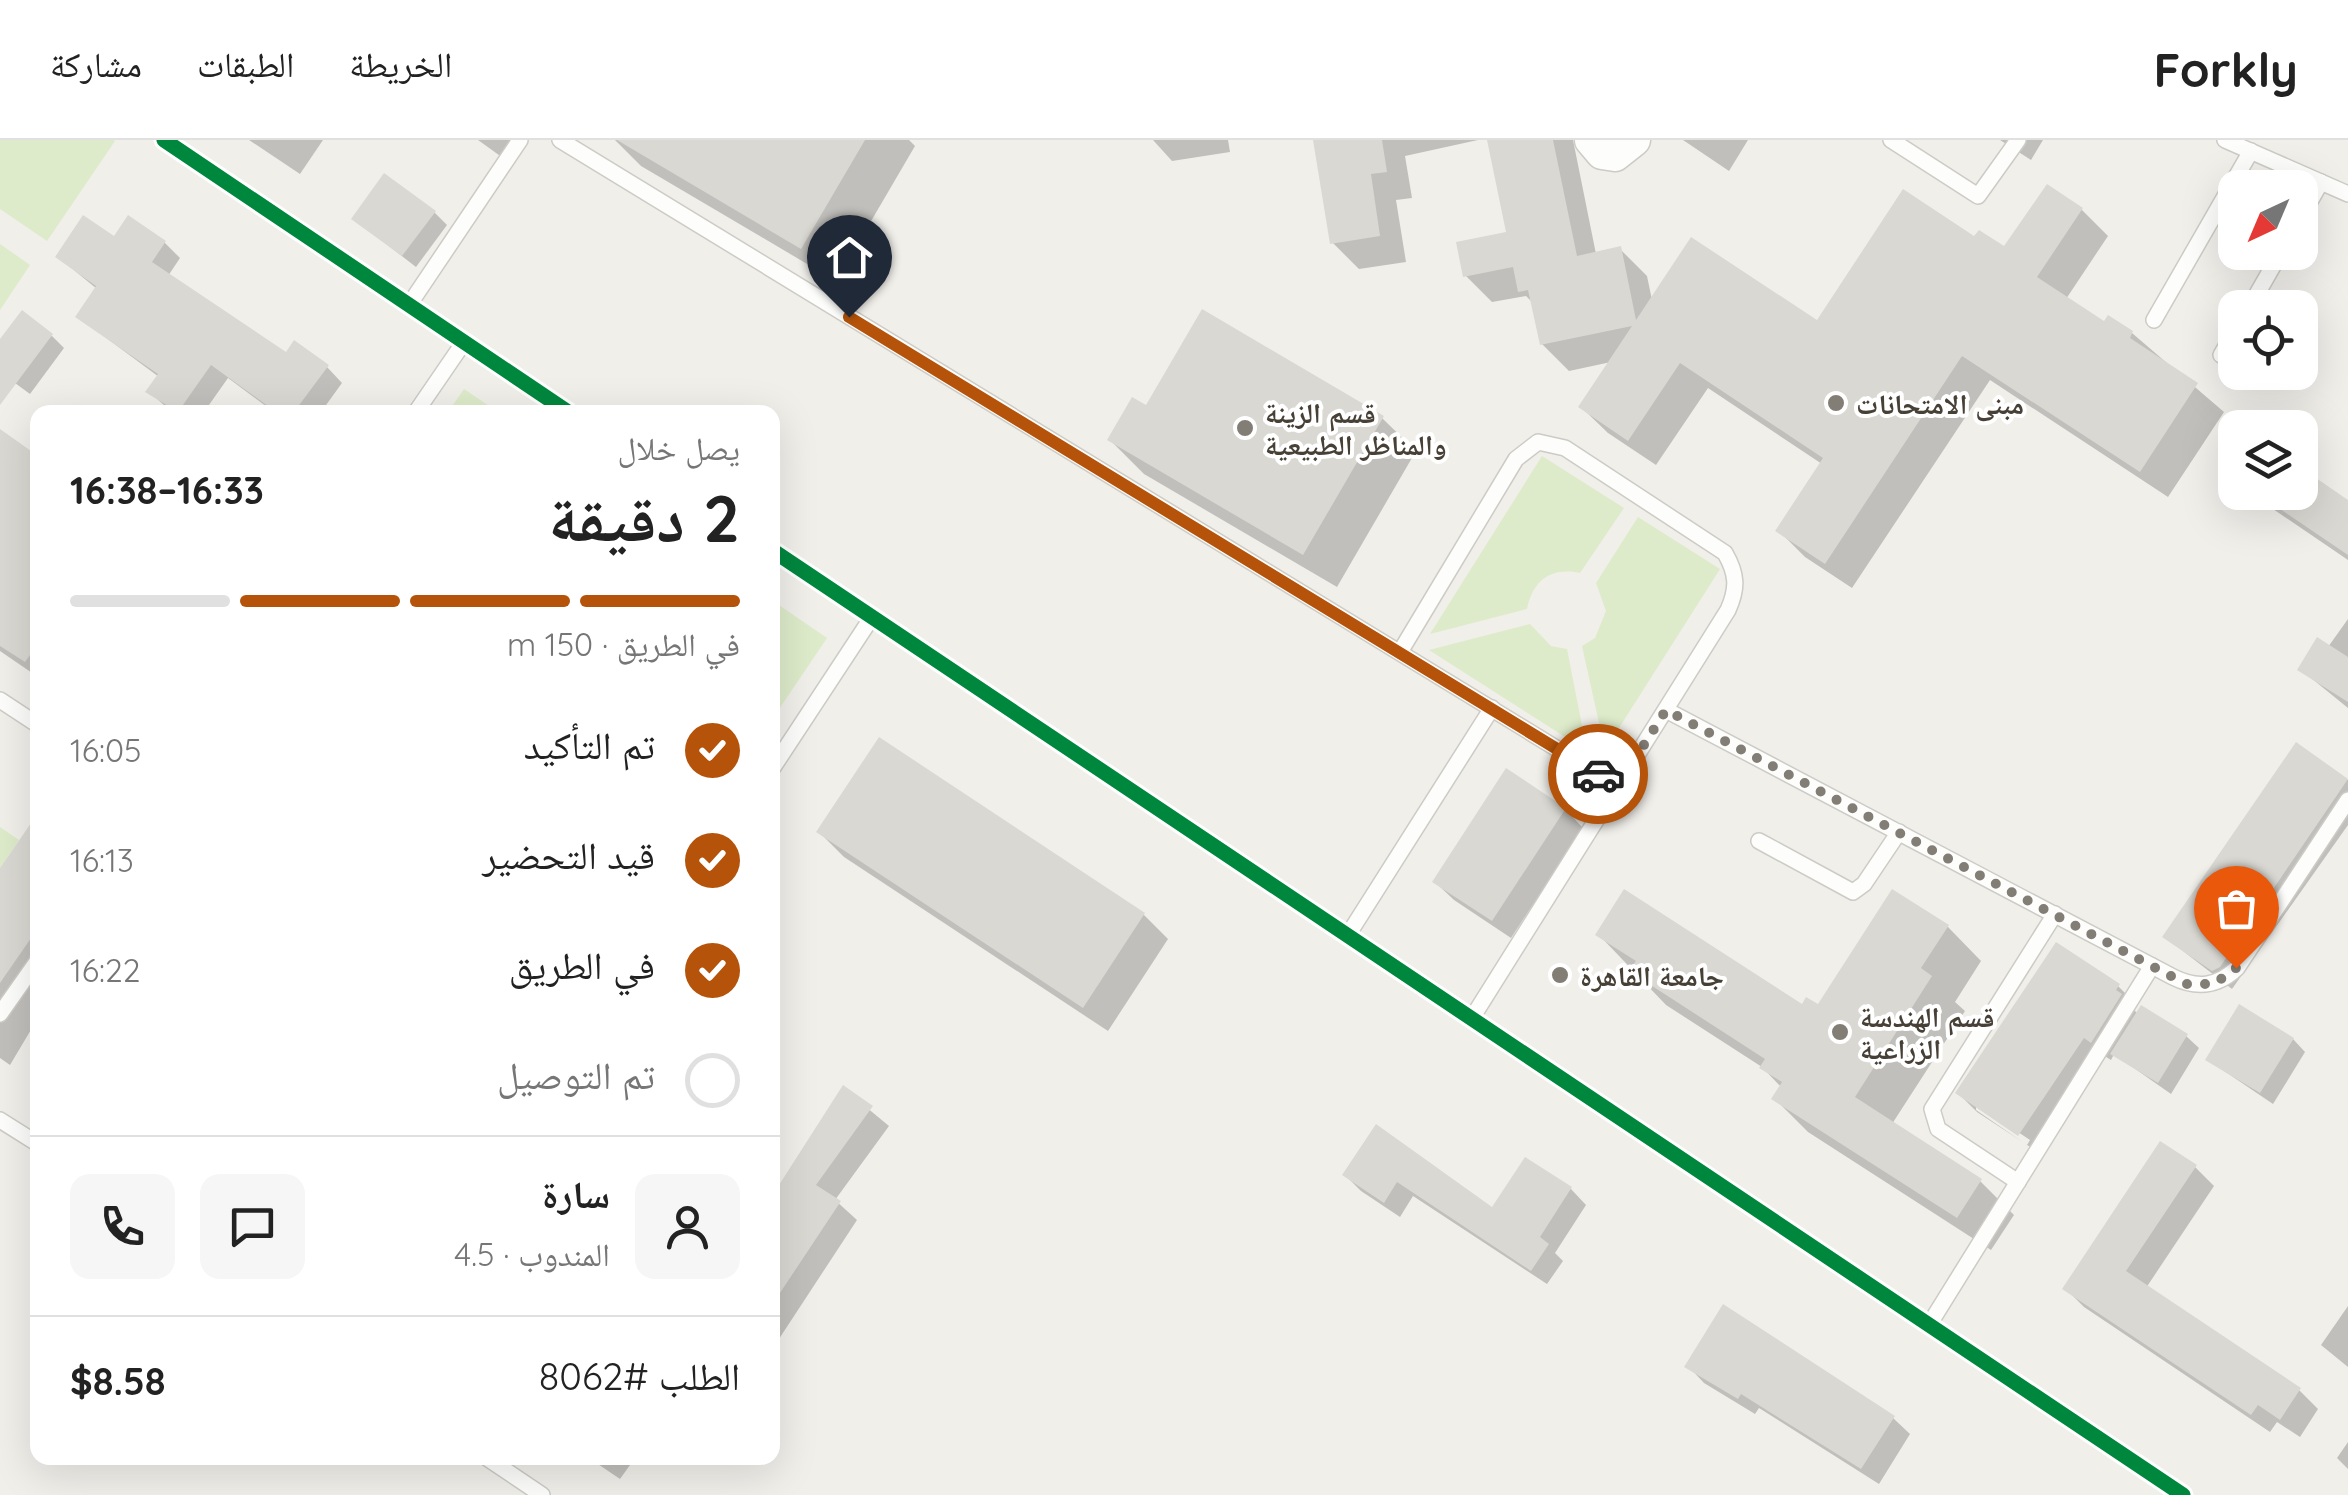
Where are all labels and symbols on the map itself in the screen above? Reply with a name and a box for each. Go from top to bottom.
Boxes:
north arrow [2218,170,2318,270]
pin [807,215,892,318]
place label: مبنى الامتحانات [1856,386,2024,422]
marker: مبنى الامتحانات [1825,392,1847,414]
place label: قسم الزينة والمناظر الطبيعية [1265,395,1447,462]
marker: قسم الزينة والمناظر الطبيعية [1234,417,1256,439]
courier [1548,724,1648,824]
pin [2194,866,2279,969]
place label: جامعة القاهرة [1580,958,1724,993]
marker: جامعة القاهرة [1549,964,1571,986]
place label: قسم الهندسة الزراعية [1860,999,1994,1066]
marker: قسم الهندسة الزراعية [1829,1021,1851,1043]

